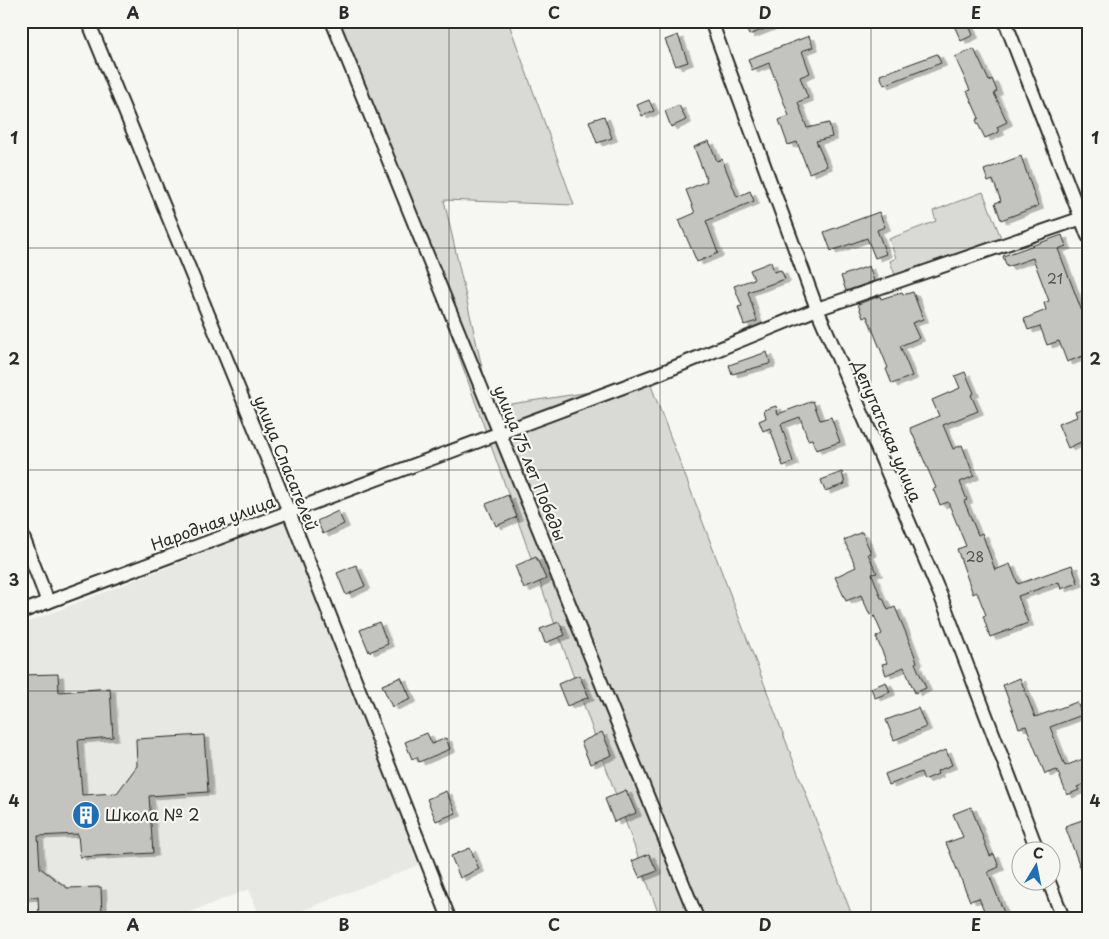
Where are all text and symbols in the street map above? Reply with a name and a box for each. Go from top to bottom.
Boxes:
text: A [127,0,140,24]
text: B [339,0,350,24]
text: C [548,0,560,24]
text: D [759,0,771,24]
text: E [971,0,981,24]
text: 1 [10,125,18,149]
text: 1 [1091,125,1099,149]
house number: 21 [1047,268,1063,289]
text: 2 [8,346,20,370]
text: 2 [1089,346,1101,370]
street label: Депутатская улица [847,355,929,505]
street label: улица 75 лет Победы [489,381,573,544]
street label: улица Спасателей [249,391,325,534]
street label: Народная улица [147,488,278,556]
house number: 28 [966,546,984,567]
text: 3 [9,567,19,591]
text: 3 [1090,567,1100,591]
text: 4 [9,788,20,812]
text: 4 [1090,788,1101,812]
building icon: Школа № 2 [71,800,101,830]
place label: Школа № 2 [105,802,200,826]
text: С [1031,841,1045,864]
north arrow [1012,842,1062,892]
text: A [127,912,140,936]
text: B [339,912,350,936]
text: C [548,912,560,936]
text: D [759,912,771,936]
text: E [971,912,981,936]

